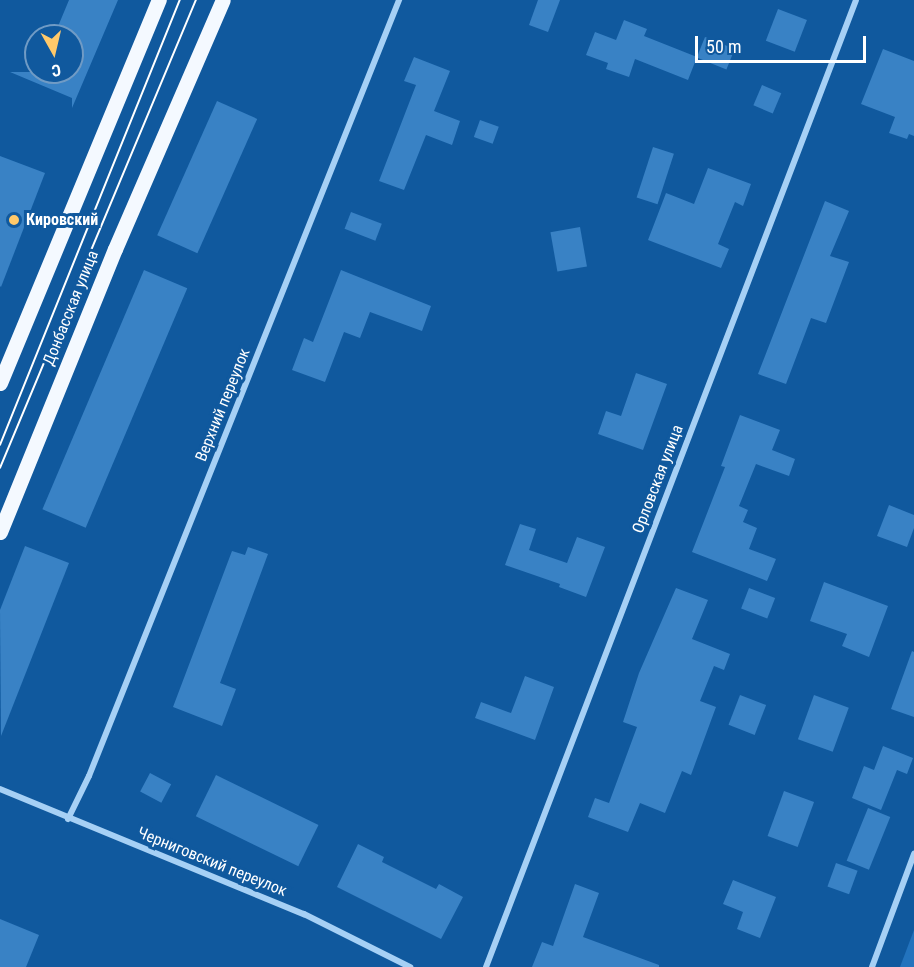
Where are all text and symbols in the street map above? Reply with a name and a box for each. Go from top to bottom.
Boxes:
north arrow [24,24,84,84]
scale bar [698,24,869,62]
text: 50 m [706,36,741,57]
text: С [50,60,62,80]
place label: Кировский [26,210,98,230]
marker: Кировский [7,213,21,227]
street label: Донбасская улица [39,248,103,368]
street label: Верхний переулок [192,346,254,464]
street label: Орловская улица [629,422,687,536]
street label: Черниговский переулок [135,823,289,901]

